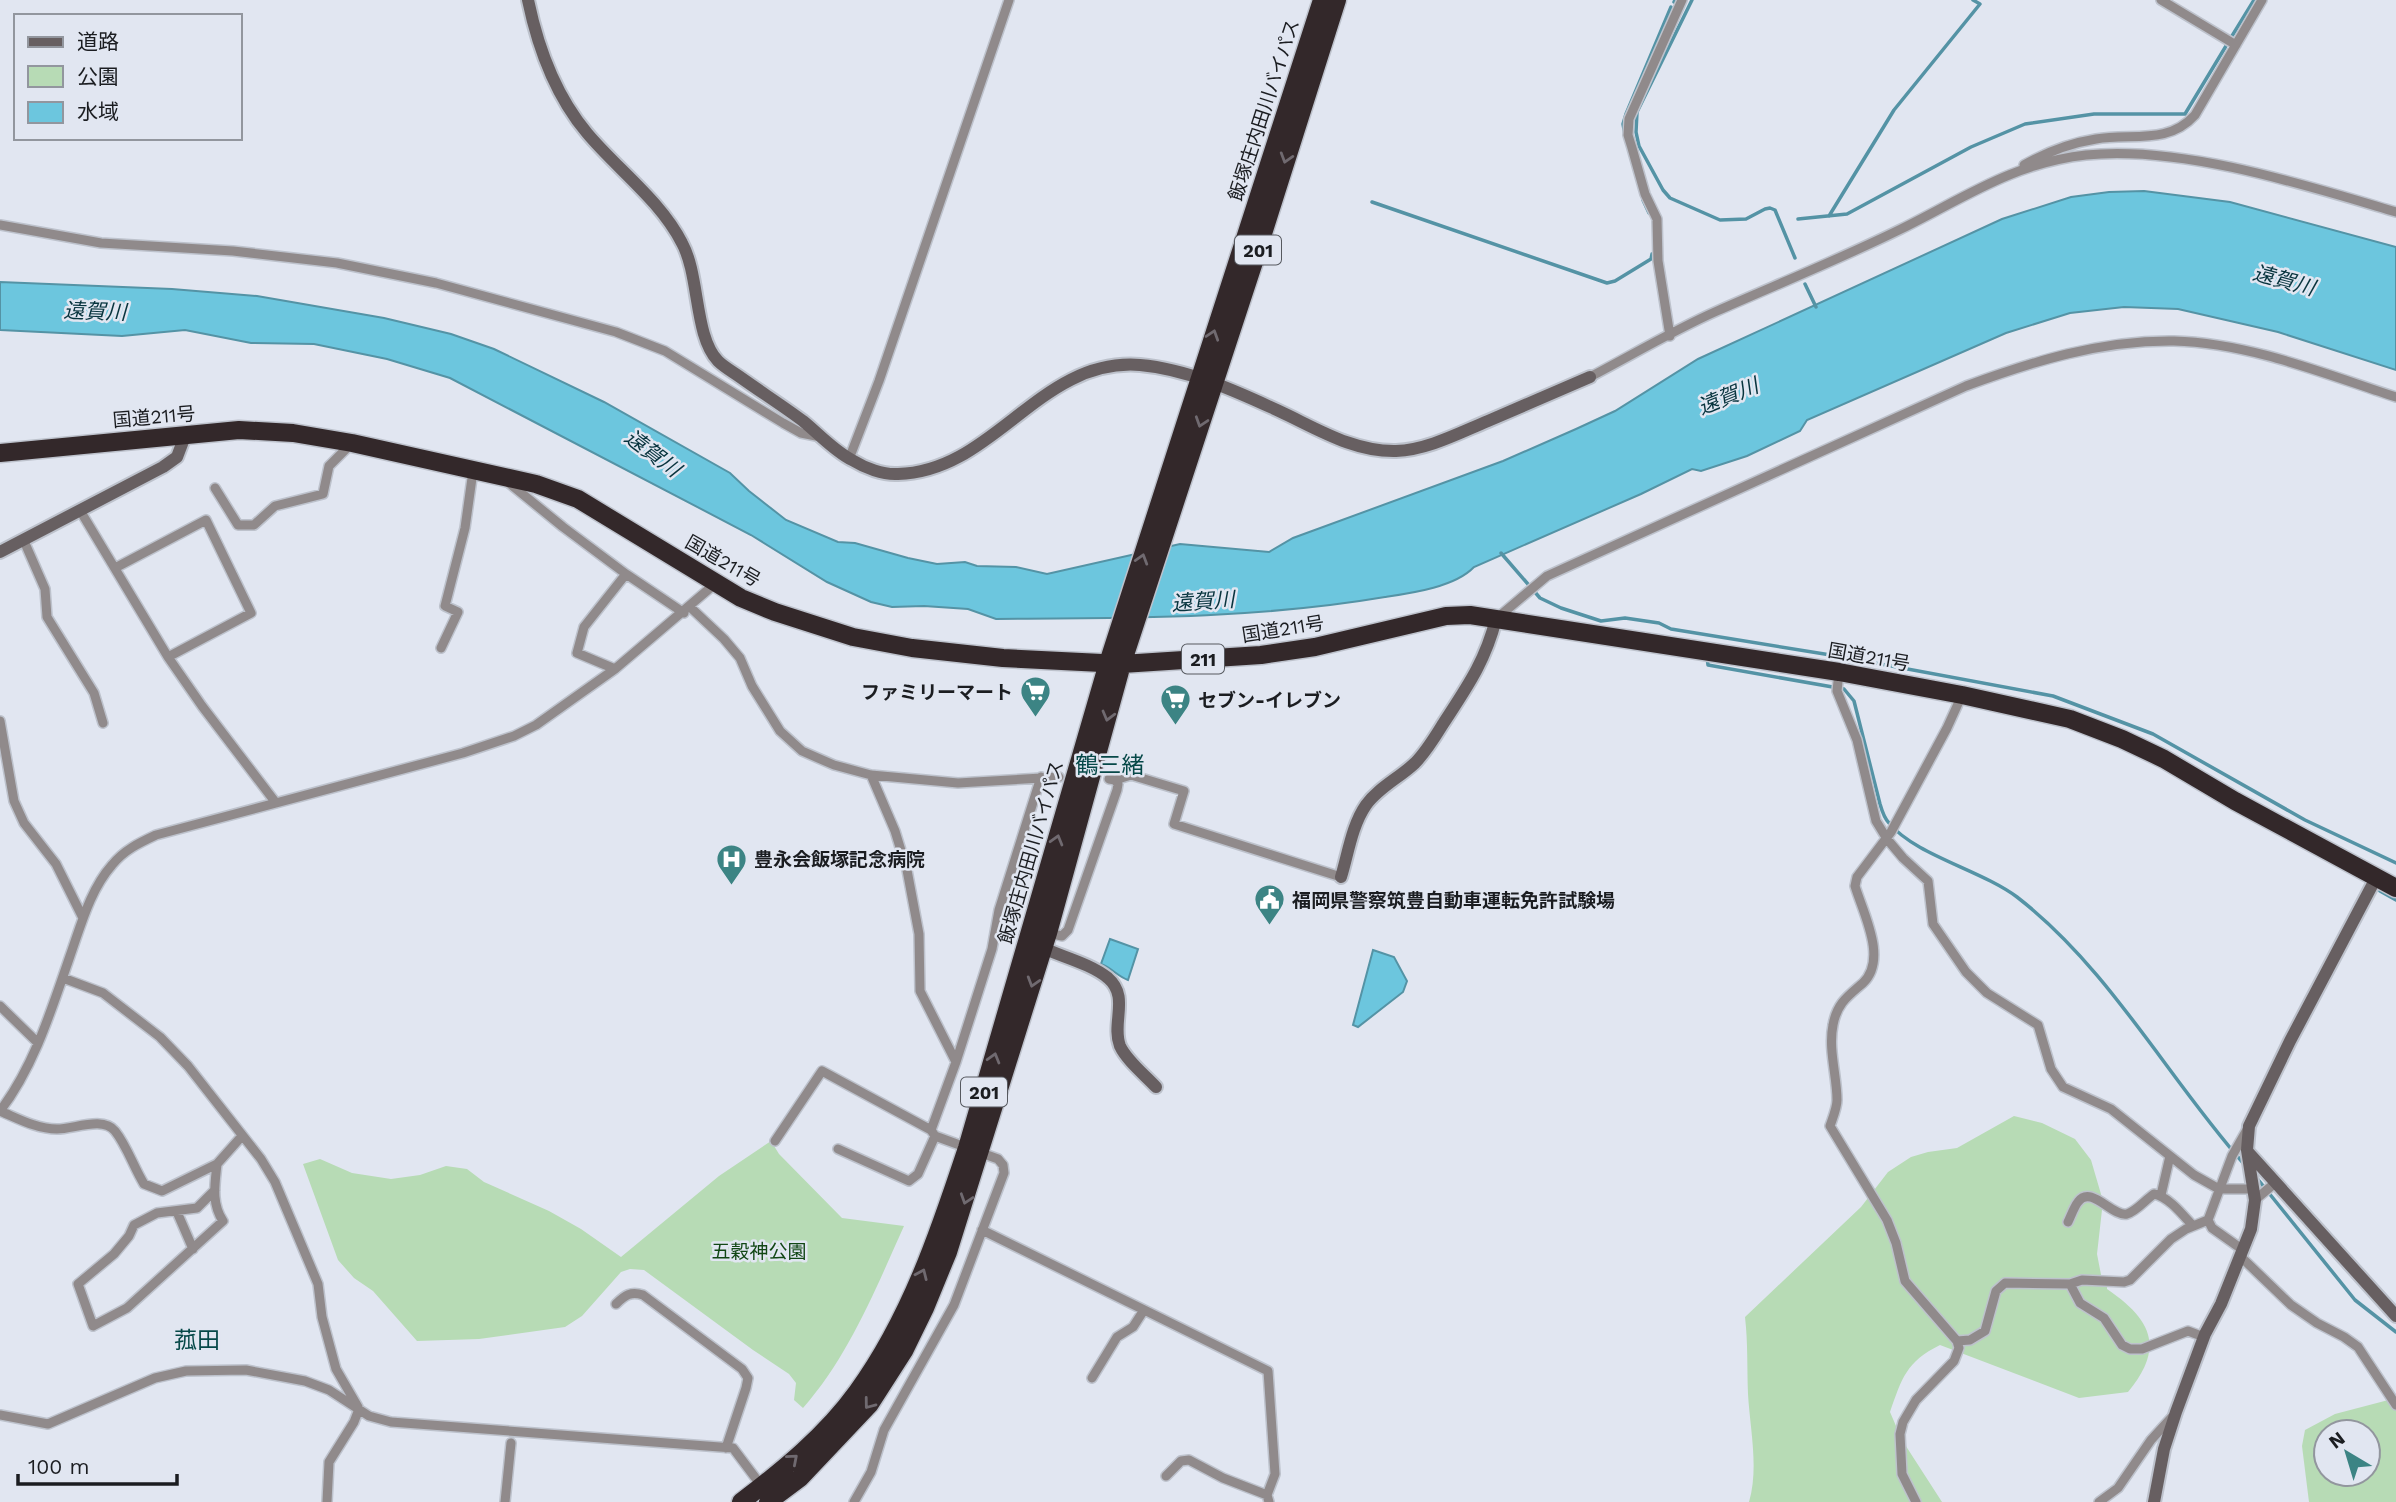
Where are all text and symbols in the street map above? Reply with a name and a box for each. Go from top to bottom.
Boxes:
legend [14,14,242,140]
street label: 飯塚庄内田川バイパス [1224,16,1304,204]
text: 道路 [77,29,119,54]
text: 公園 [77,64,119,89]
text: 水域 [77,99,119,124]
one-way arrow [1280,152,1294,164]
road number: 201 [1235,236,1281,264]
water label: 遠賀川 [2250,260,2320,301]
water label: 遠賀川 [63,297,129,325]
one-way arrow [1205,330,1219,342]
water label: 遠賀川 [1694,372,1764,419]
street label: 国道211号 [112,402,196,432]
one-way arrow [1195,415,1210,427]
water label: 遠賀川 [620,424,687,483]
street label: 国道211号 [681,530,765,592]
one-way arrow [1134,553,1149,565]
water label: 遠賀川 [1171,586,1237,616]
street label: 国道211号 [1240,611,1326,647]
street label: 国道211号 [1826,638,1912,676]
road number: 211 [1182,644,1224,674]
supermarket icon: ファミリーマート [1019,675,1053,719]
place label: ファミリーマート [861,681,1013,704]
supermarket icon: セブン-イレブン [1158,683,1192,727]
place label: セブン-イレブン [1198,689,1341,712]
one-way arrow [1101,710,1116,722]
district label: 鶴三緒 [1076,752,1145,779]
street label: 飯塚庄内田川バイパス [994,758,1068,946]
one-way arrow [1048,834,1063,846]
hospital icon: 豊永会飯塚記念病院 [714,842,748,886]
place label: 豊永会飯塚記念病院 [754,848,925,871]
public building icon: 福岡県警察筑豊自動車運転免許試験場 [1252,883,1286,927]
place label: 福岡県警察筑豊自動車運転免許試験場 [1292,889,1615,912]
one-way arrow [1026,976,1041,988]
one-way arrow [985,1053,1000,1065]
road number: 201 [961,1078,1007,1106]
one-way arrow [959,1193,974,1205]
park label: 五穀神公園 [711,1240,807,1263]
one-way arrow [914,1269,928,1281]
district label: 菰田 [174,1327,220,1354]
one-way arrow [864,1396,877,1408]
north arrow [2312,1418,2382,1488]
text: N [2324,1427,2349,1453]
scale bar [18,1442,177,1486]
text: 100 m [28,1454,90,1479]
one-way arrow [785,1455,798,1467]

